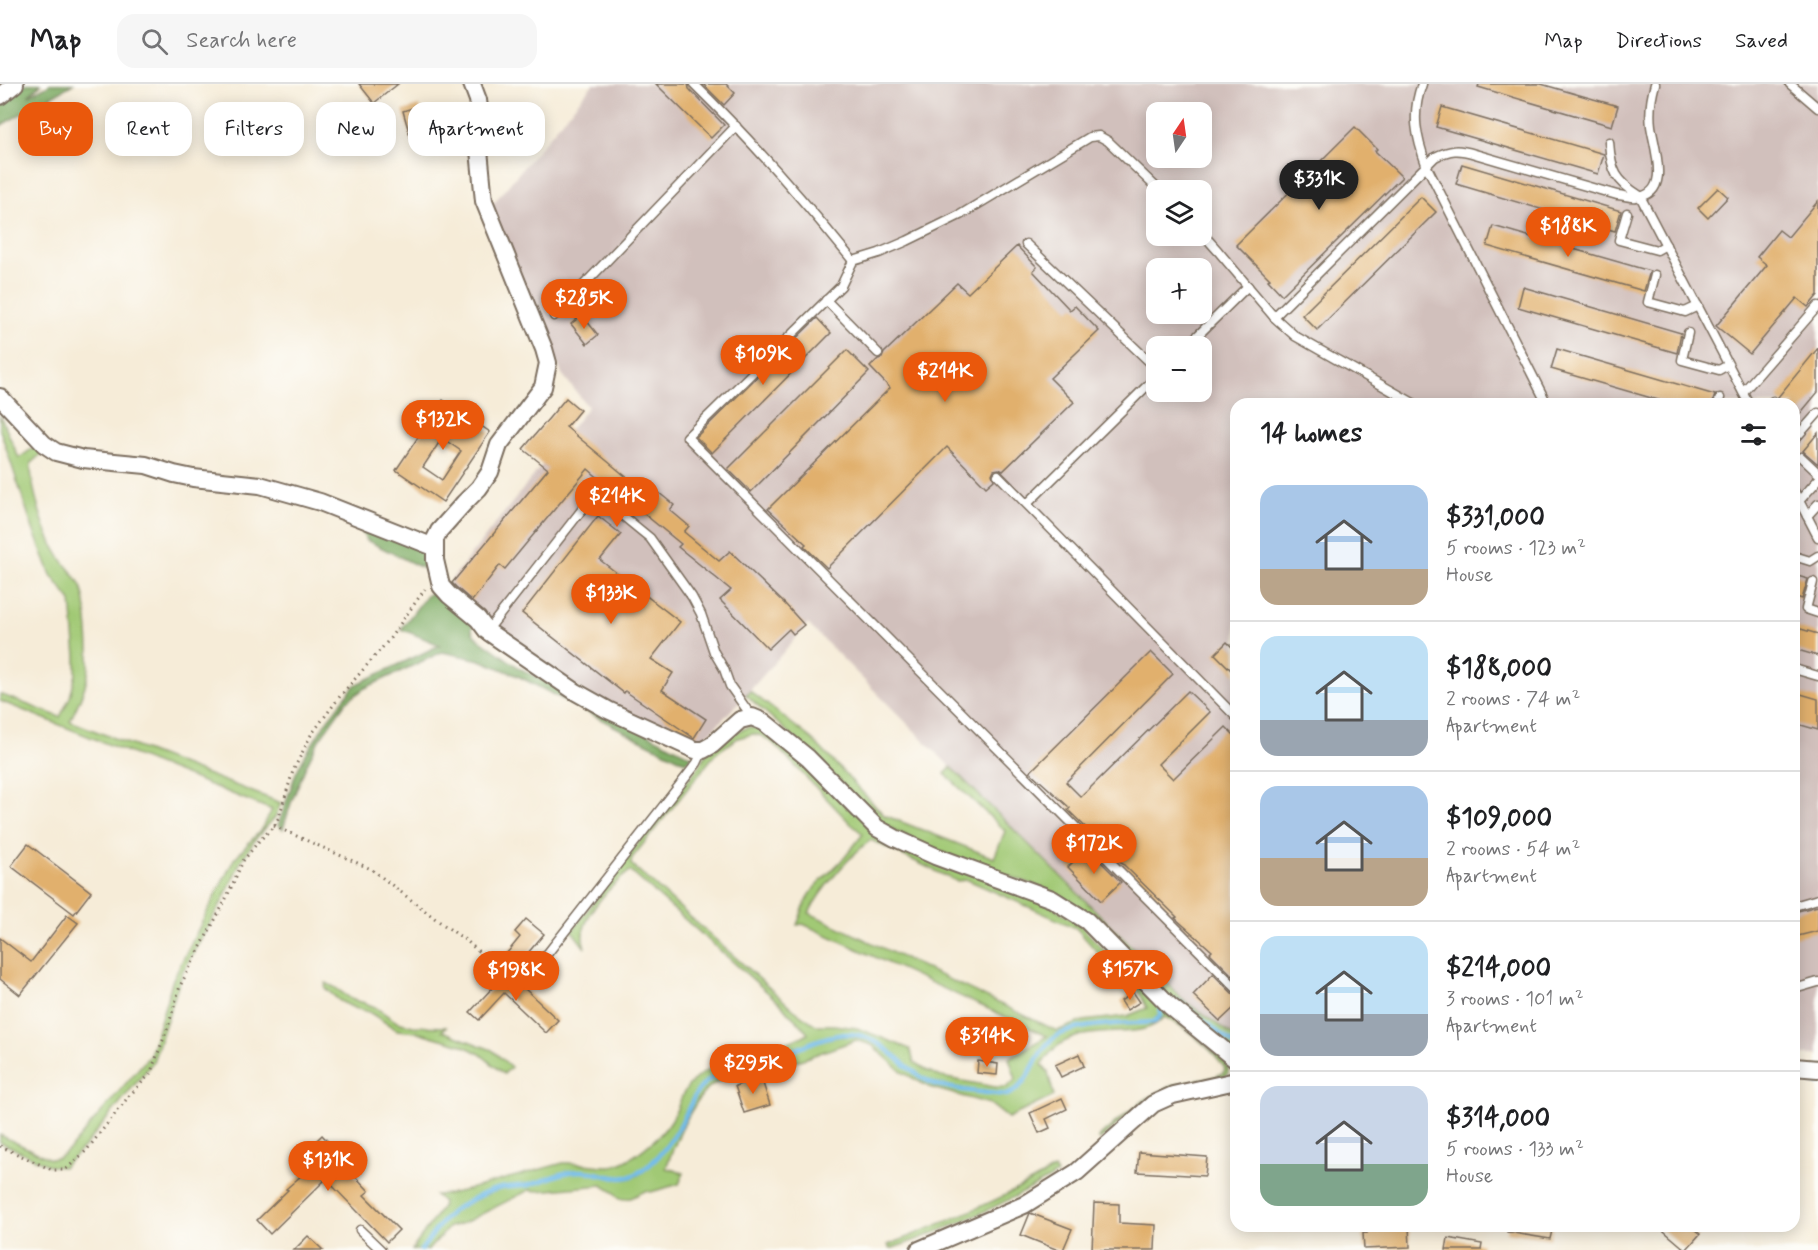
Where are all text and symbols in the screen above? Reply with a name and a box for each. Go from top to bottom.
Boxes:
search box [117,14,537,68]
text: Map [30,23,81,60]
icon: search [138,25,171,58]
text: Search here [186,27,297,55]
text: Map [1544,27,1583,55]
text: Directions [1616,27,1702,55]
text: Saved [1735,27,1788,55]
chip: Buy [18,102,93,156]
chip: Rent [105,102,192,156]
chip: Filters [204,102,304,156]
chip: New [316,102,396,156]
chip: Apartment [408,102,545,156]
north arrow [1146,102,1212,168]
map controls [1146,102,1212,402]
pin: $331K [1277,160,1361,211]
text: $331K [1293,166,1345,193]
button: layers [1146,180,1212,246]
pin: $188K [1526,207,1610,258]
text: $188K [1540,213,1596,240]
button: + [1146,258,1212,324]
pin: $285K [542,279,626,330]
text: $285K [555,285,613,312]
pin: $109K [721,335,805,386]
button: − [1146,336,1212,402]
text: $109K [735,341,791,368]
pin: $214K [903,352,987,403]
text: $214K [917,358,973,385]
pin: $132K [401,400,485,451]
text: $132K [415,406,471,433]
text: 14 homes [1260,417,1362,451]
icon: filters [1737,418,1770,451]
pin: $214K [575,477,659,528]
text: $214K [589,483,645,510]
text: $331,000 [1446,501,1545,535]
icon: home [1308,509,1380,581]
text: 5 rooms · 123 m² [1446,535,1586,562]
text: House [1446,562,1493,589]
pin: $133K [569,574,653,625]
text: $133K [585,580,637,607]
text: $188,000 [1446,652,1552,686]
icon: home [1308,660,1380,732]
text: 2 rooms · 74 m² [1446,686,1580,713]
text: Apartment [1446,713,1537,740]
text: $109,000 [1446,802,1552,836]
icon: home [1308,810,1380,882]
pin: $172K [1052,824,1136,875]
text: $172K [1066,830,1122,857]
text: 2 rooms · 54 m² [1446,836,1580,863]
text: Apartment [1446,863,1537,890]
pin: $157K [1088,950,1172,1001]
pin: $198K [474,951,558,1002]
text: $214,000 [1446,952,1551,986]
text: $157K [1102,956,1158,983]
text: $198K [487,957,545,984]
icon: home [1308,960,1380,1032]
text: 3 rooms · 101 m² [1446,986,1584,1013]
text: Apartment [1446,1013,1537,1040]
pin: $314K [945,1017,1029,1068]
text: $314K [959,1023,1015,1050]
pin: $295K [711,1044,795,1095]
text: $295K [724,1050,782,1077]
text: $314,000 [1446,1102,1550,1136]
icon: home [1308,1110,1380,1182]
text: 5 rooms · 133 m² [1446,1136,1584,1163]
pin: $131K [286,1141,370,1192]
text: $131K [302,1147,354,1174]
text: House [1446,1163,1493,1190]

